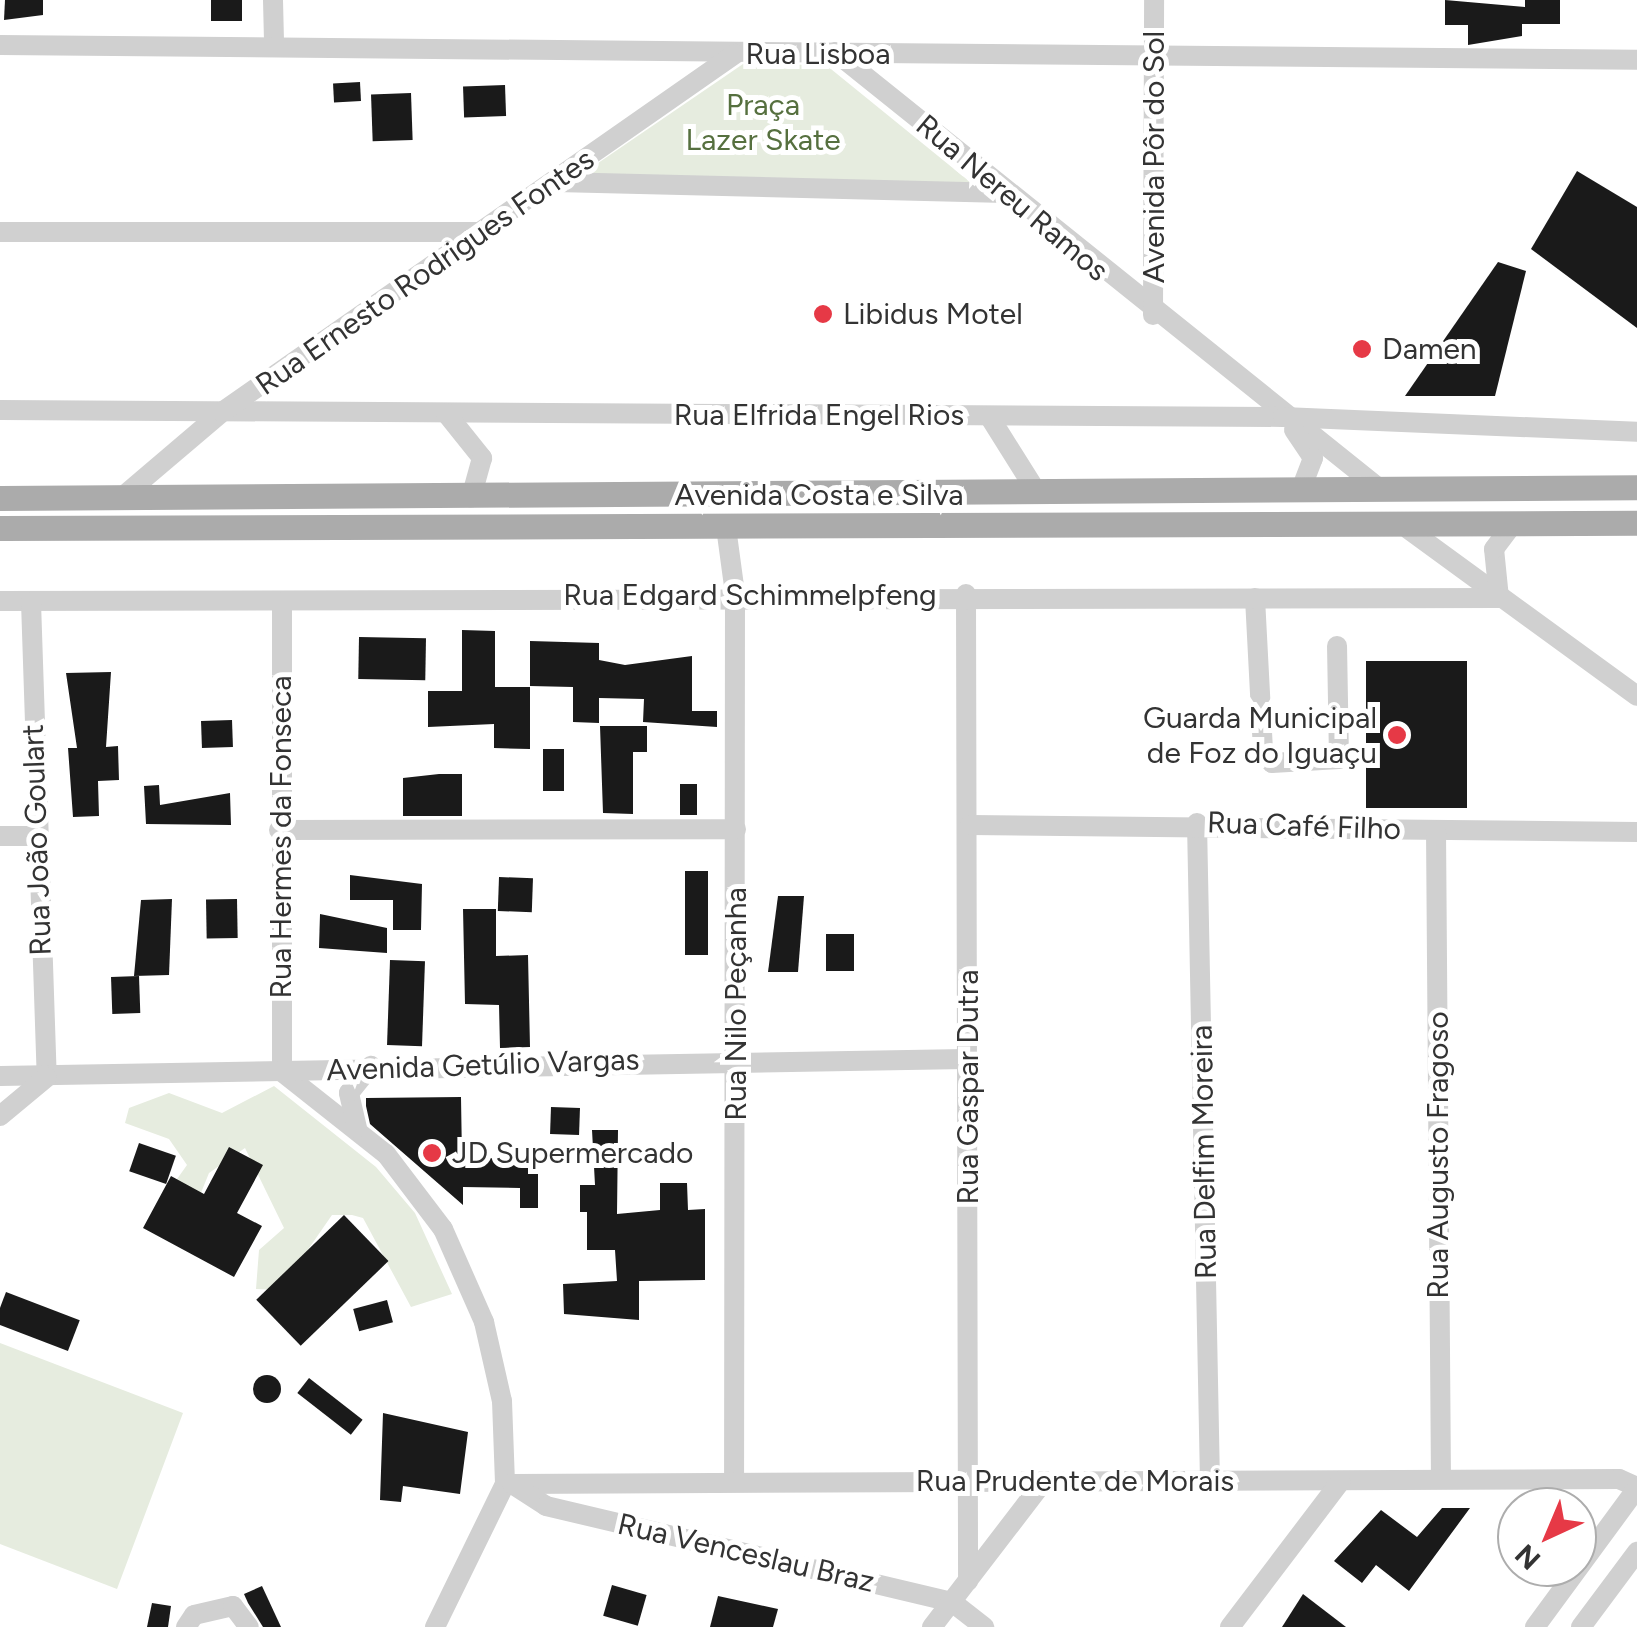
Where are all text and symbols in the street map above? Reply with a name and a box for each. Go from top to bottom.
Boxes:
street label: Avenida Pôr do Sol [1136,31,1172,283]
street label: Rua Lisboa [745,36,891,72]
park label: Praça Lazer Skate [685,87,841,158]
street label: Rua Nereu Ramos [909,107,1115,289]
street label: Rua Ernesto Rodrigues Fontes [249,141,601,403]
place label: Libidus Motel [843,296,1023,332]
marker: Libidus Motel [812,303,834,325]
place label: Damen [1382,331,1477,367]
marker: Damen [1351,338,1373,360]
street label: Rua Elfrida Engel Rios [674,397,964,433]
street label: Avenida Costa e Silva [675,477,963,513]
street label: Rua Edgard Schimmelpfeng [563,577,937,613]
street label: Rua Hermes da Fonseca [263,675,299,999]
place label: Guarda Municipal de Foz do Iguaçu [1143,700,1377,770]
street label: Rua João Goulart [15,724,59,956]
marker: Guarda Municipal de Foz do Iguaçu [1386,724,1408,746]
street label: Rua Café Filho [1206,805,1402,847]
street label: Rua Nilo Peçanha [718,887,754,1121]
street label: Rua Gaspar Dutra [950,969,986,1205]
street label: Rua Augusto Fragoso [1420,1011,1456,1299]
street label: Rua Delfim Moreira [1184,1024,1224,1280]
street label: Avenida Getúlio Vargas [326,1042,640,1088]
place label: JD Supermercado [452,1135,693,1171]
marker: JD Supermercado [421,1142,443,1164]
street label: Rua Prudente de Morais [916,1463,1234,1499]
north arrow [1497,1487,1597,1587]
street label: Rua Venceslau Braz [614,1506,878,1600]
text: N [1508,1537,1547,1577]

